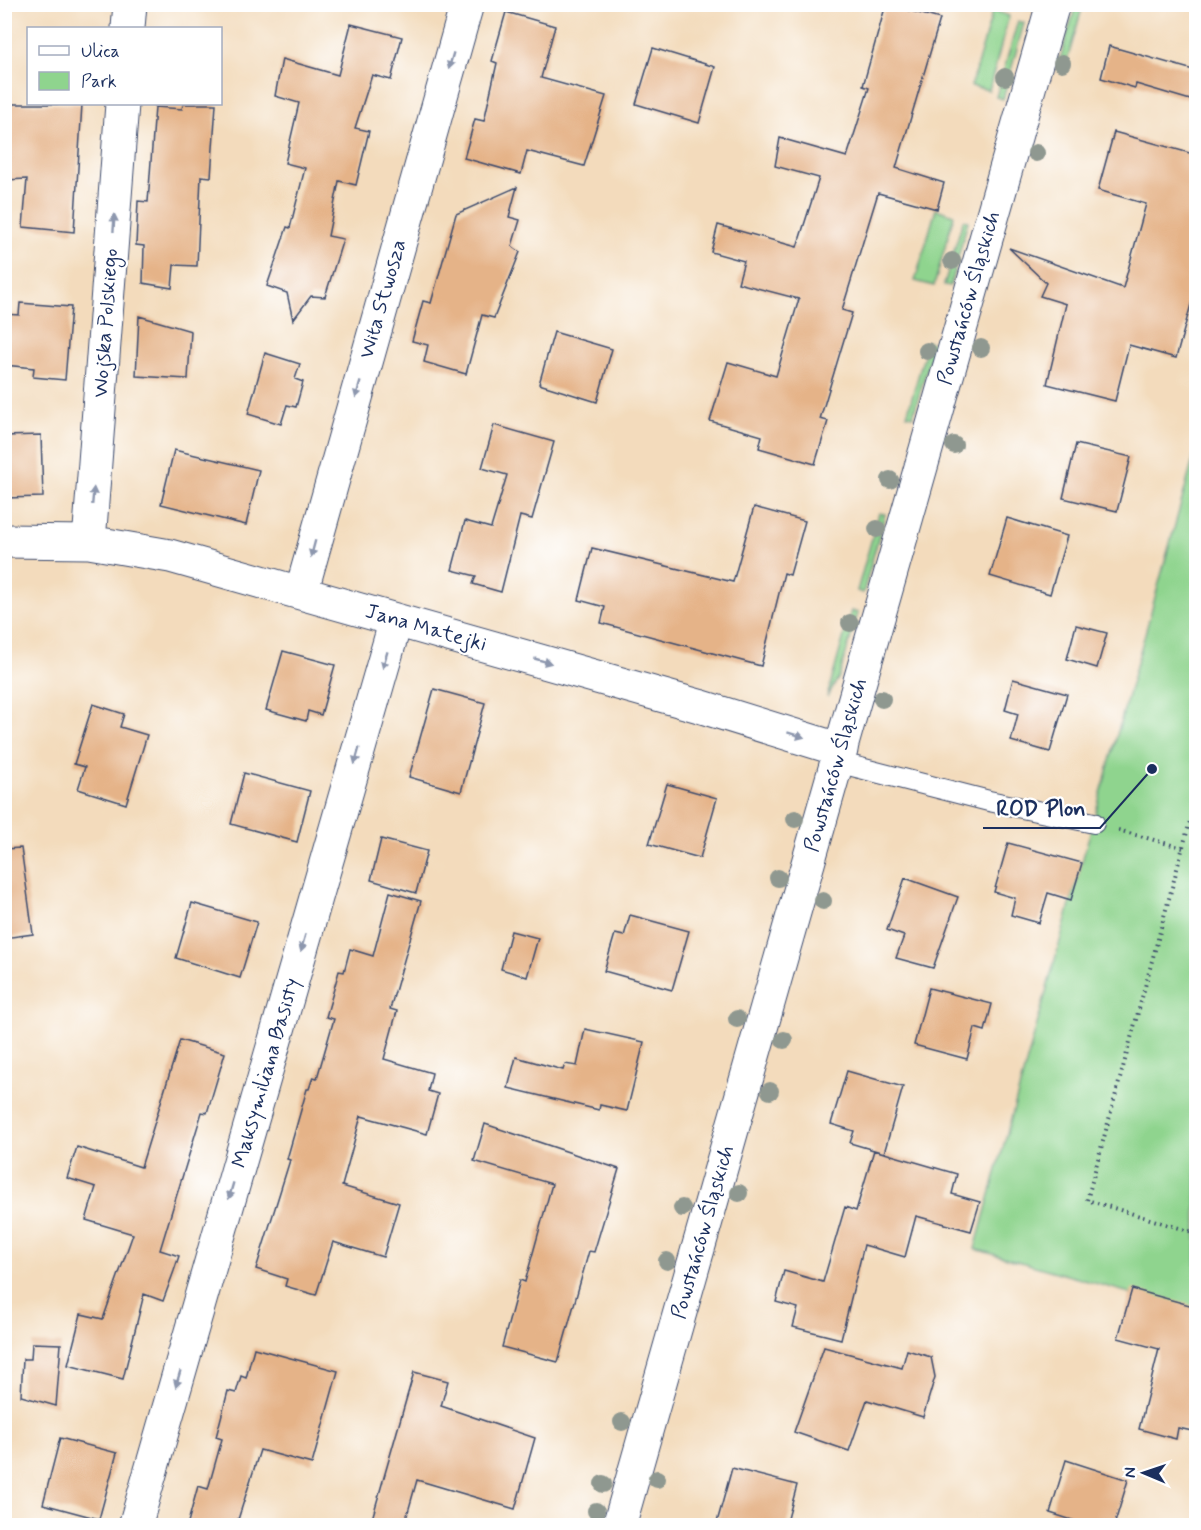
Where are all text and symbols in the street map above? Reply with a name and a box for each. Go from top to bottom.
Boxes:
legend [27,27,222,105]
text: Ulica [81,40,120,64]
one-way arrow [446,52,455,70]
text: Park [81,70,117,94]
street label: Powstańców Śląskich [931,208,1007,388]
one-way arrow [109,213,118,232]
street label: Wita Stwosza [353,236,413,362]
street label: Wojska Polskiego [87,247,126,399]
one-way arrow [352,381,362,399]
one-way arrow [88,486,98,505]
one-way arrow [308,540,317,558]
street label: Jana Matejki [362,597,490,659]
one-way arrow [380,651,389,669]
one-way arrow [534,657,552,666]
street label: Powstańców Śląskich [798,675,874,855]
one-way arrow [787,731,805,740]
one-way arrow [352,747,361,765]
callout: ROD Plon [983,788,1100,828]
text: ROD Plon [996,796,1086,824]
one-way arrow [298,935,307,953]
street label: Maksymiliana Basisty [225,975,307,1171]
street label: Powstańców Śląskich [665,1142,741,1322]
one-way arrow [226,1182,236,1200]
one-way arrow [172,1370,182,1388]
north arrow [1114,1443,1174,1503]
text: N [1120,1467,1141,1478]

